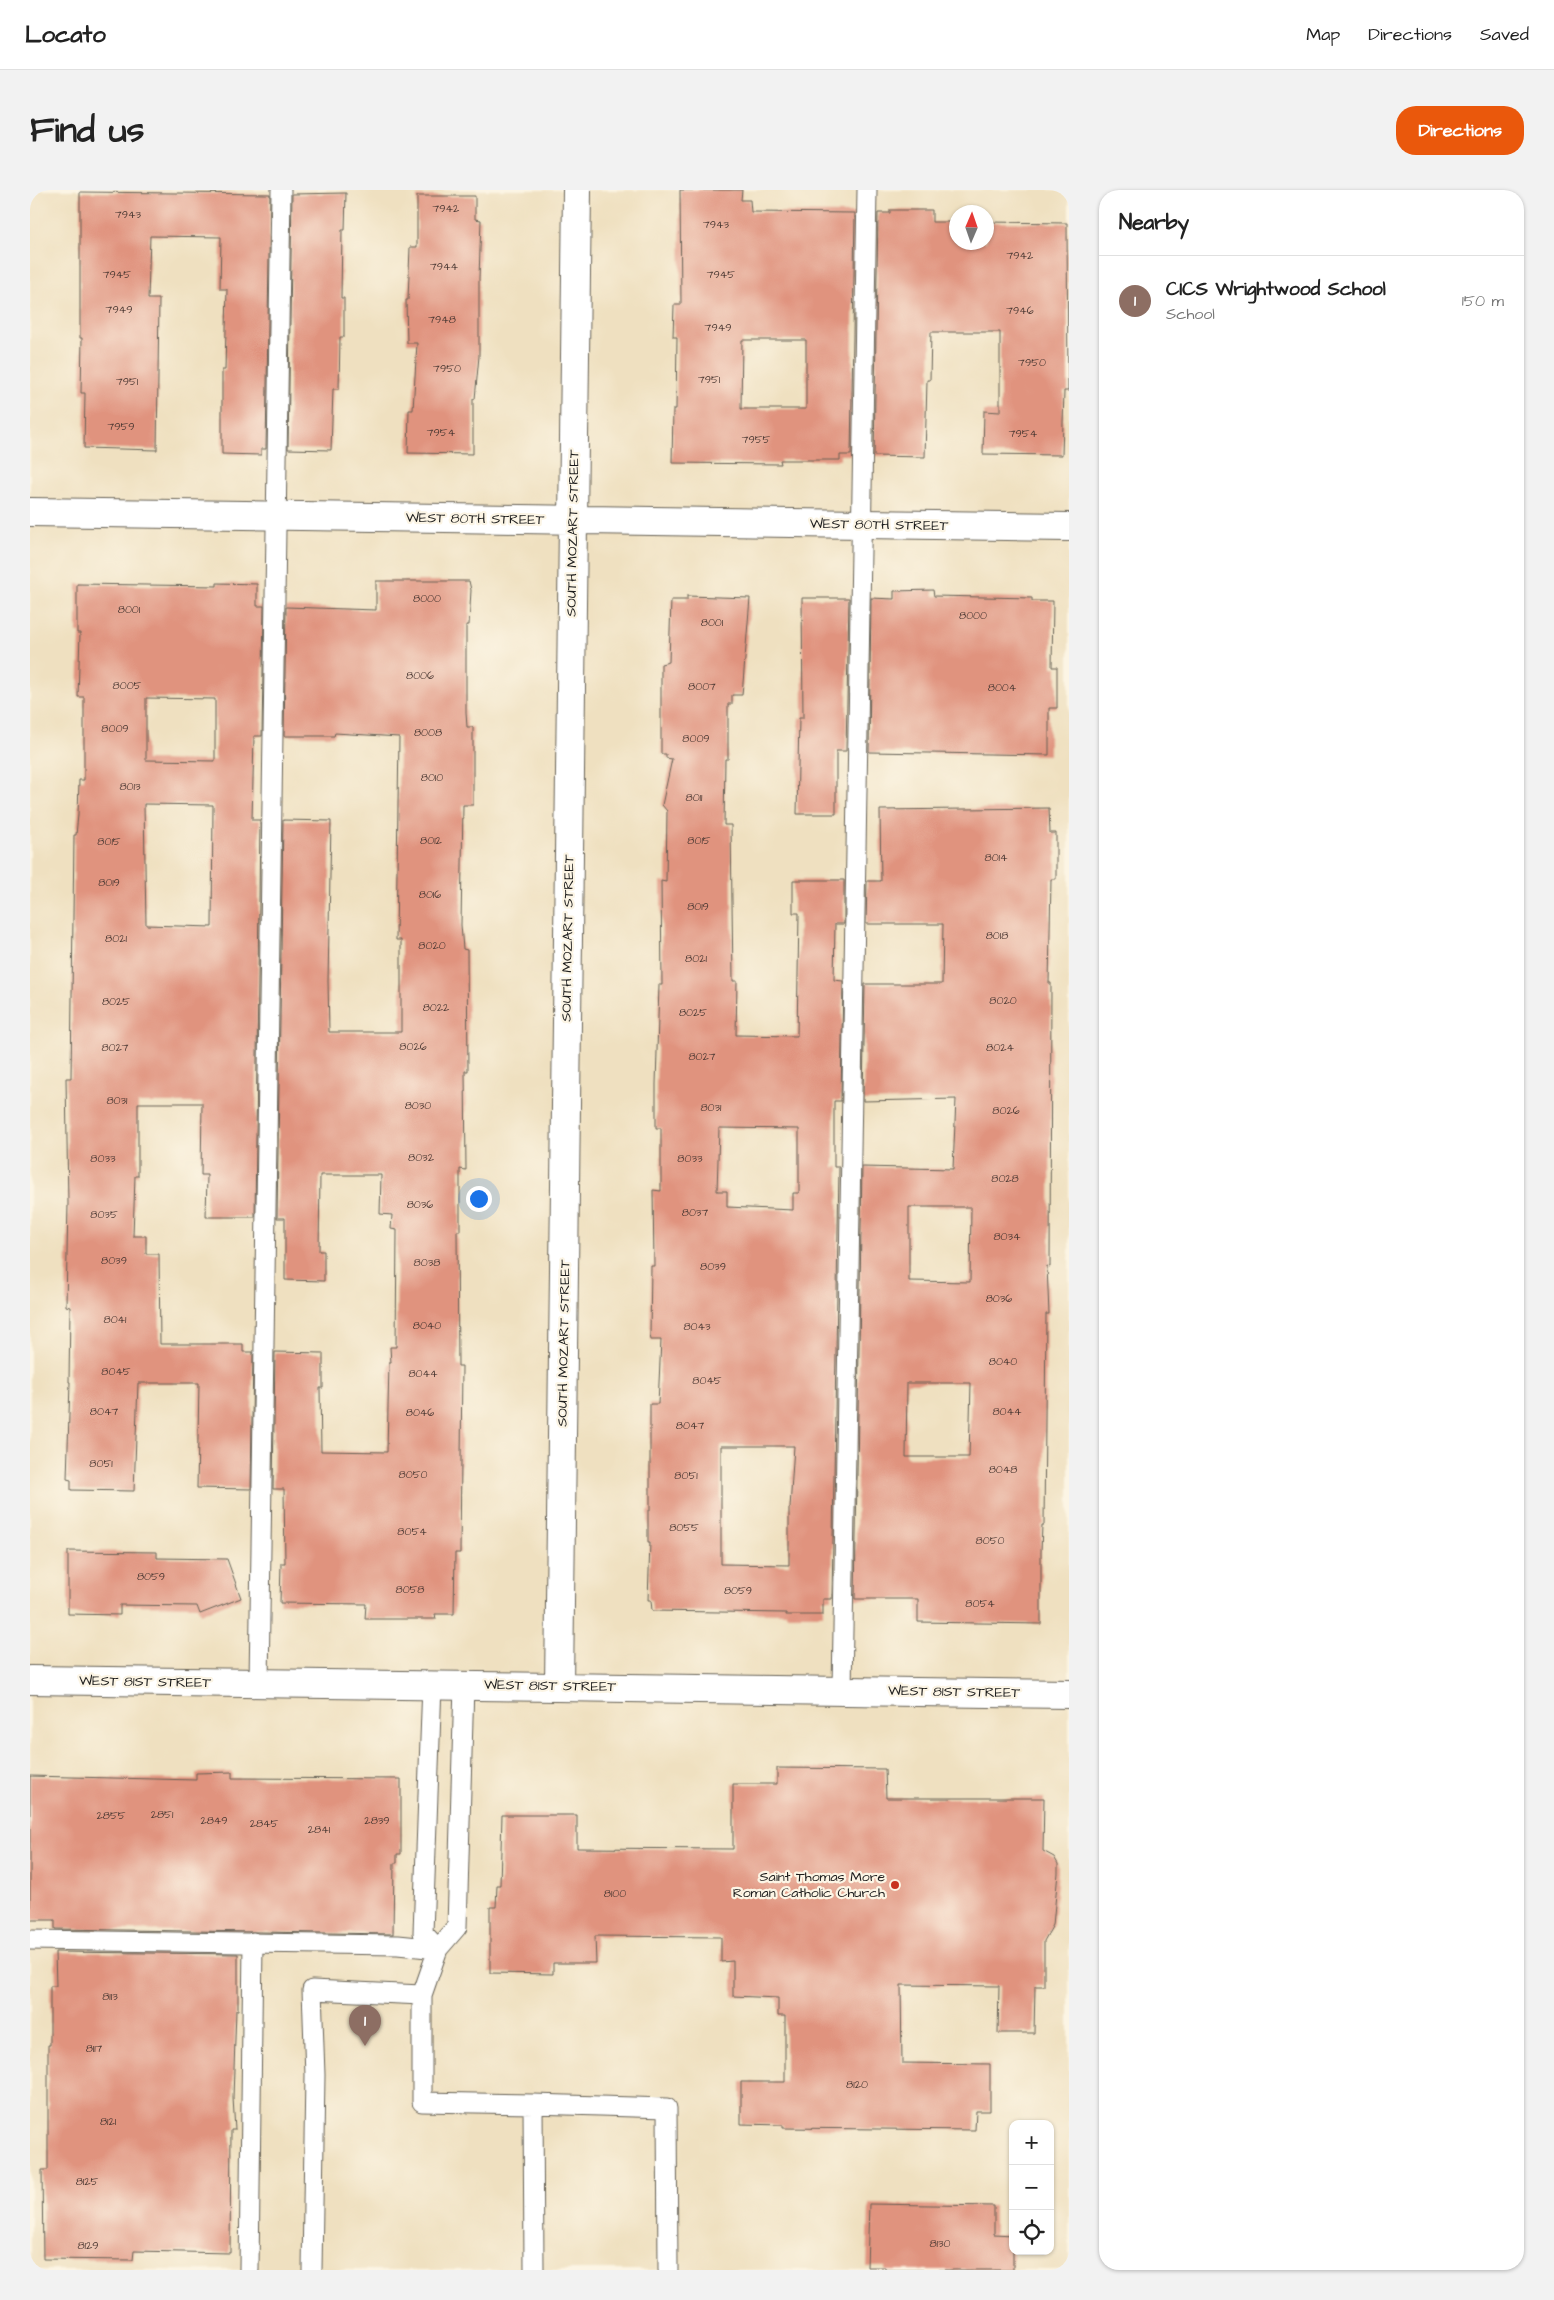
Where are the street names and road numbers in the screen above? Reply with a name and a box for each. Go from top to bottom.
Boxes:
street label: SOUTH MOZART STREET [562,449,584,617]
street label: WEST 80TH STREET [406,508,545,530]
street label: WEST 80TH STREET [810,514,949,536]
street label: SOUTH MOZART STREET [557,854,579,1022]
street label: SOUTH MOZART STREET [553,1259,575,1427]
street label: WEST 81ST STREET [79,1671,211,1693]
street label: WEST 81ST STREET [484,1675,616,1697]
street label: WEST 81ST STREET [888,1681,1020,1703]

